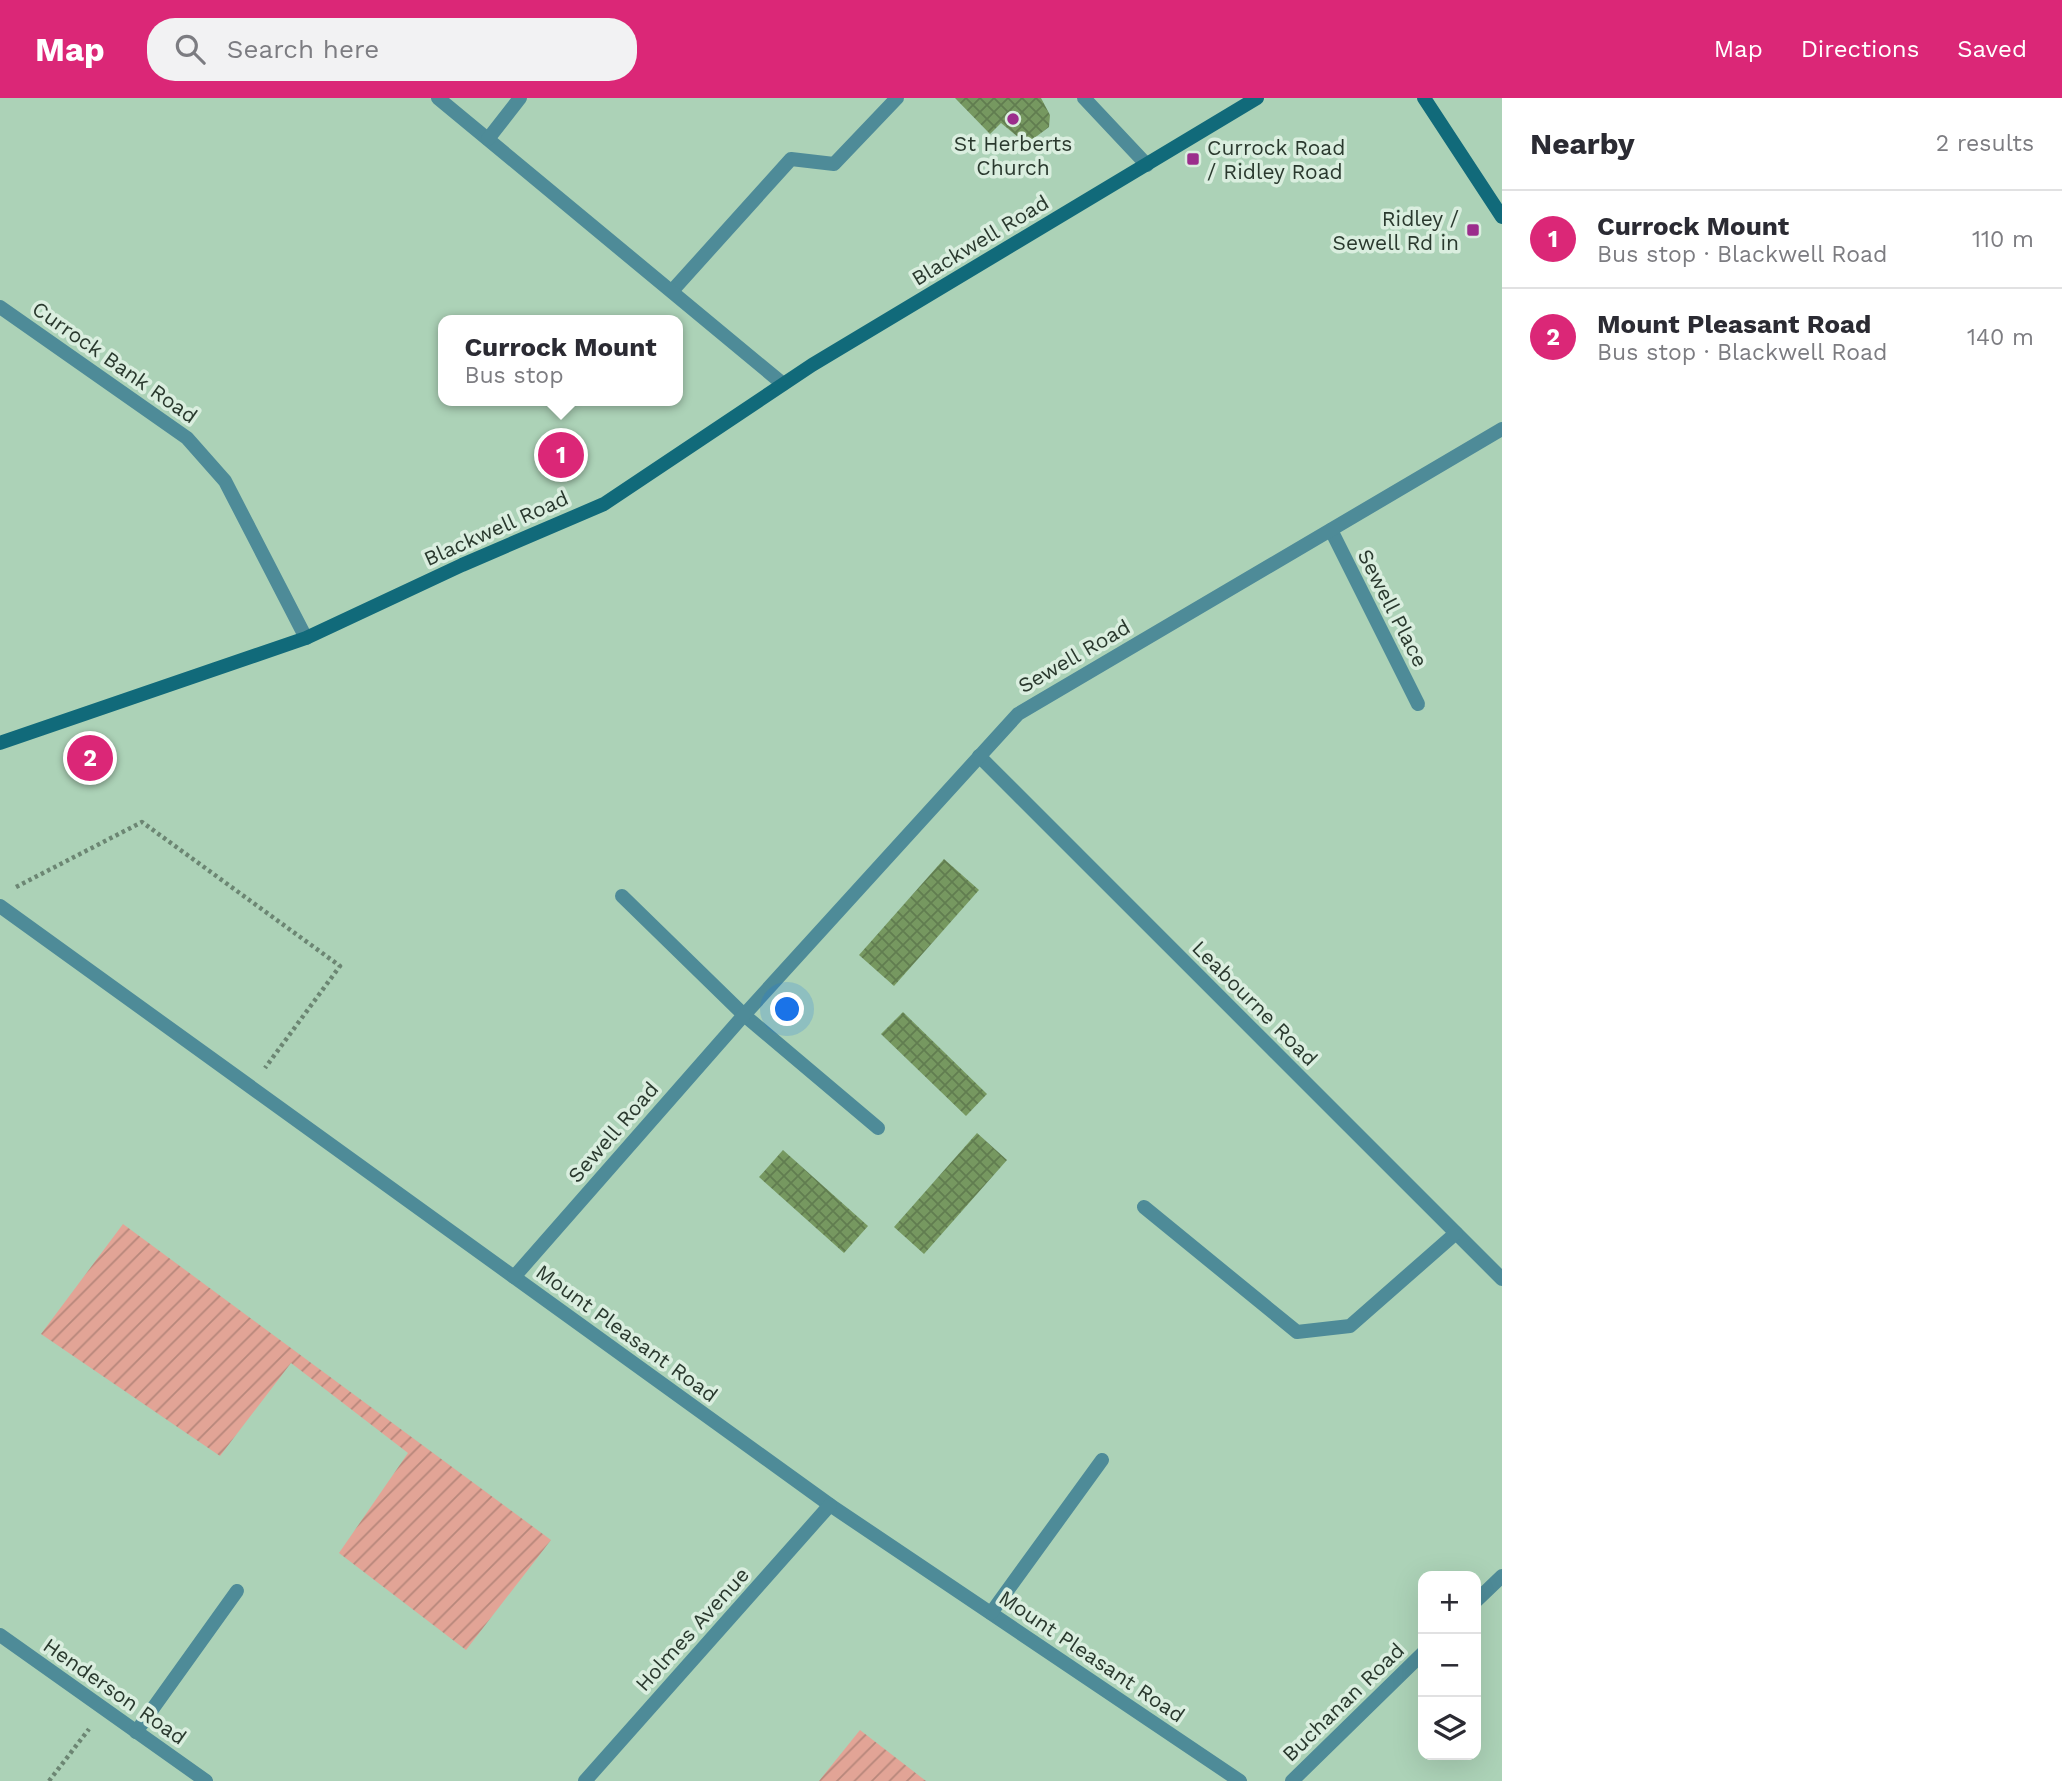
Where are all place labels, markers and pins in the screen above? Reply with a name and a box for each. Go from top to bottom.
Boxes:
marker: St Herberts Church [1005,111,1021,127]
place label: St Herberts Church [954,131,1072,180]
place label: Currock Road / Ridley Road [1207,135,1345,184]
marker: Currock Road / Ridley Road [1185,151,1201,167]
place label: Ridley / Sewell Rd in [1333,206,1459,255]
marker: Ridley / Sewell Rd in [1465,222,1481,238]
pin: 1 [538,429,584,481]
pin: 2 [67,732,113,784]

